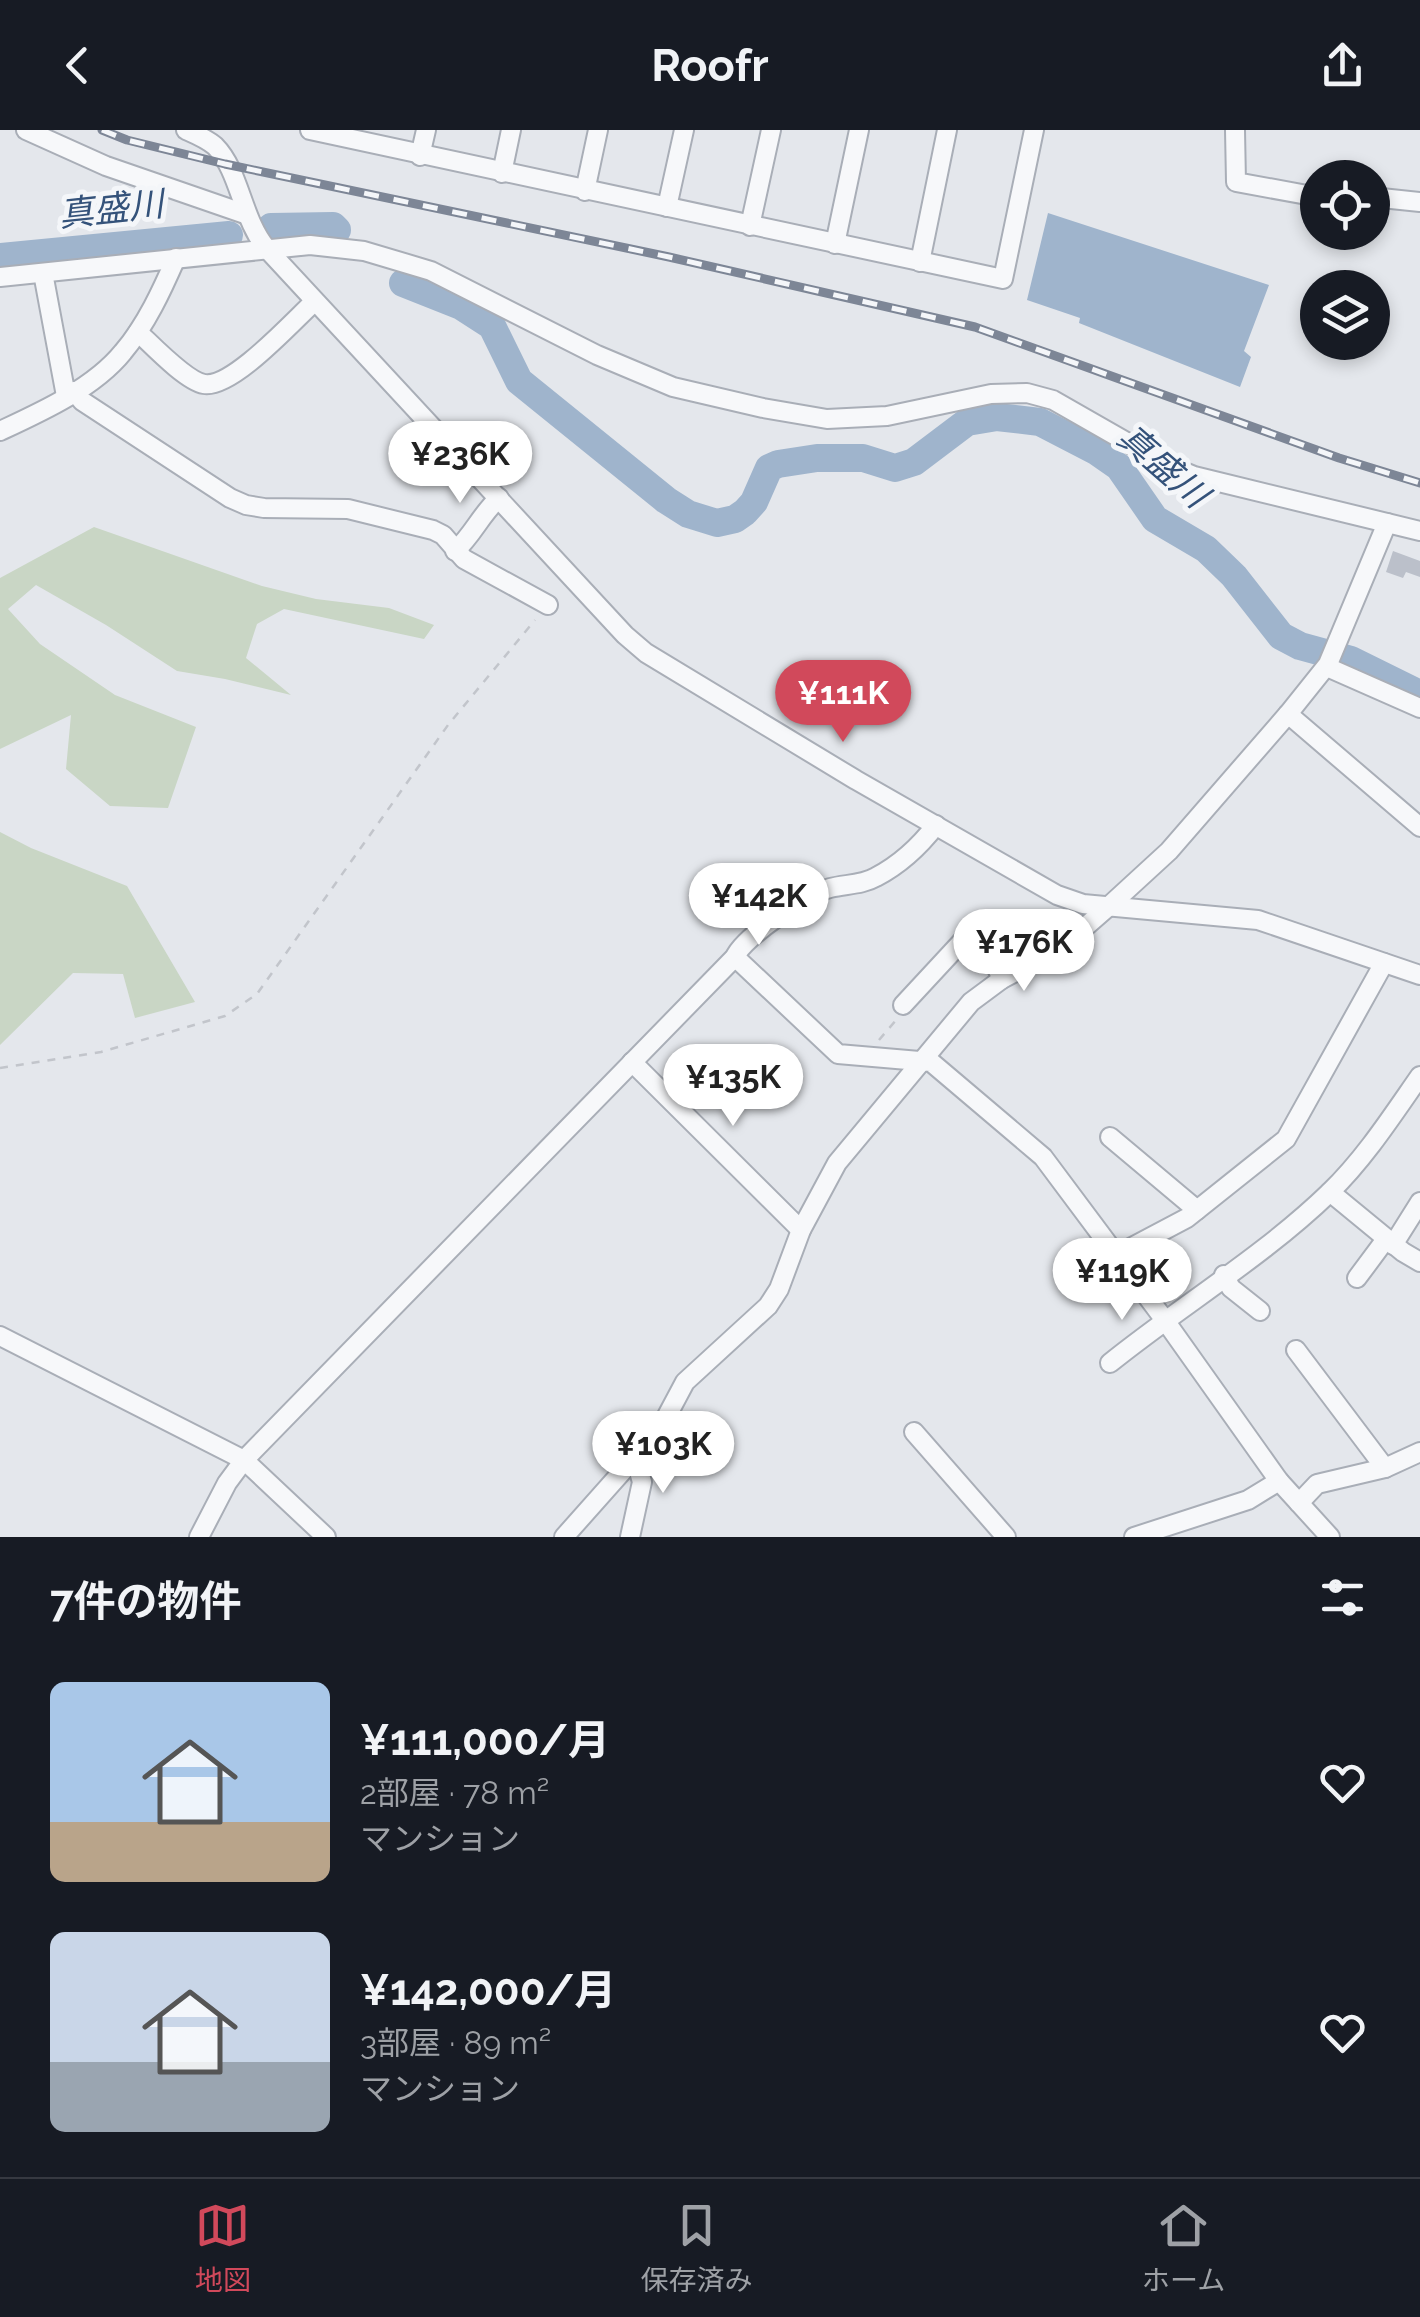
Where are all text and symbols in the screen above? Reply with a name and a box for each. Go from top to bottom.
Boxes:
icon: back [50,38,105,93]
icon: share [1315,38,1370,93]
text: Roofr [651,39,769,92]
map controls [1300,160,1390,360]
button: locate [1300,160,1390,250]
water label: 真盛川 [57,182,169,234]
button: layers [1300,270,1390,360]
water label: 真盛川 [1110,416,1219,518]
pin: ¥236K [390,421,530,506]
text: ¥236K [410,435,510,472]
pin: ¥111K [773,660,913,745]
text: ¥111K [797,674,889,711]
pin: ¥142K [689,863,829,948]
text: ¥142K [711,877,807,914]
pin: ¥176K [954,909,1094,994]
text: ¥176K [975,923,1073,960]
pin: ¥135K [663,1044,803,1129]
text: ¥135K [685,1058,781,1095]
pin: ¥119K [1052,1238,1192,1323]
text: ¥119K [1075,1252,1169,1289]
pin: ¥103K [593,1411,733,1496]
text: ¥103K [614,1425,712,1462]
icon: filters [1315,1570,1370,1625]
text: 7件の物件 [50,1577,242,1626]
text: ¥111,000/月 [360,1716,610,1765]
icon: home [130,1722,250,1842]
icon: heart [1315,1755,1370,1810]
text: 2部屋 · 78 m² [360,1774,549,1811]
text: マンション [360,1820,520,1857]
text: ¥142,000/月 [360,1966,616,2015]
icon: home [130,1972,250,2092]
icon: heart [1315,2005,1370,2060]
text: 3部屋 · 89 m² [360,2024,551,2061]
text: マンション [360,2070,520,2107]
tab: 地図 [195,2198,251,2298]
tab: 保存済み [640,2198,752,2298]
tab: ホーム [1142,2198,1225,2298]

